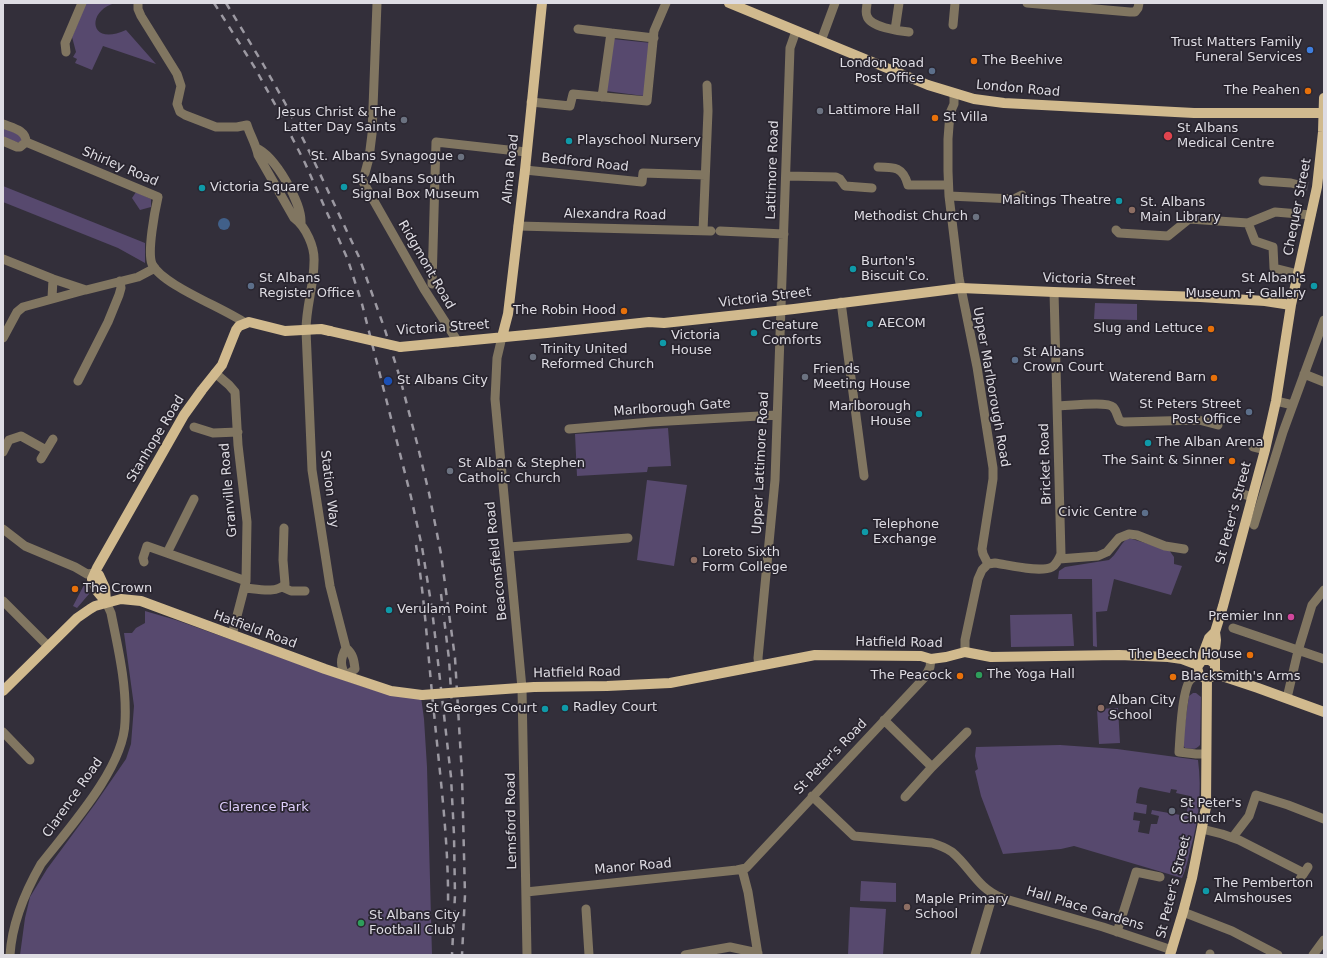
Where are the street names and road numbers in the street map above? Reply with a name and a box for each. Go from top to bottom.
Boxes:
street label: London Road [975,78,1061,100]
street label: Lattimore Road [763,120,783,220]
street label: Alma Road [500,133,522,205]
street label: Shirley Road [79,144,161,190]
street label: Bedford Road [541,151,629,175]
street label: Chequer Street [1281,157,1315,257]
street label: Alexandra Road [564,206,666,224]
street label: Ridgmont Road [394,218,458,312]
street label: Victoria Street [1042,271,1136,289]
street label: Victoria Street [718,285,812,311]
street label: Upper Marlborough Road [969,306,1013,468]
street label: Victoria Street [396,317,490,339]
street label: Upper Lattimore Road [749,391,773,535]
street label: Stanhope Road [124,393,188,485]
street label: Marlborough Gate [613,396,731,420]
street label: Bricket Road [1037,423,1055,505]
street label: Granville Road [217,442,241,538]
street label: Station Way [317,449,341,529]
street label: St Peter's Street [1213,460,1255,566]
street label: Beaconsfield Road [483,501,511,621]
street label: Hatfield Road [211,608,299,652]
street label: Hatfield Road [855,634,943,652]
street label: Hatfield Road [533,664,621,682]
street label: St Peter's Road [791,716,871,798]
street label: Clarence Road [40,755,106,841]
street label: Lemsford Road [503,772,521,870]
street label: St Peter's Street [1154,834,1194,940]
street label: Manor Road [594,856,672,878]
street label: Hall Place Gardens [1024,884,1146,934]

